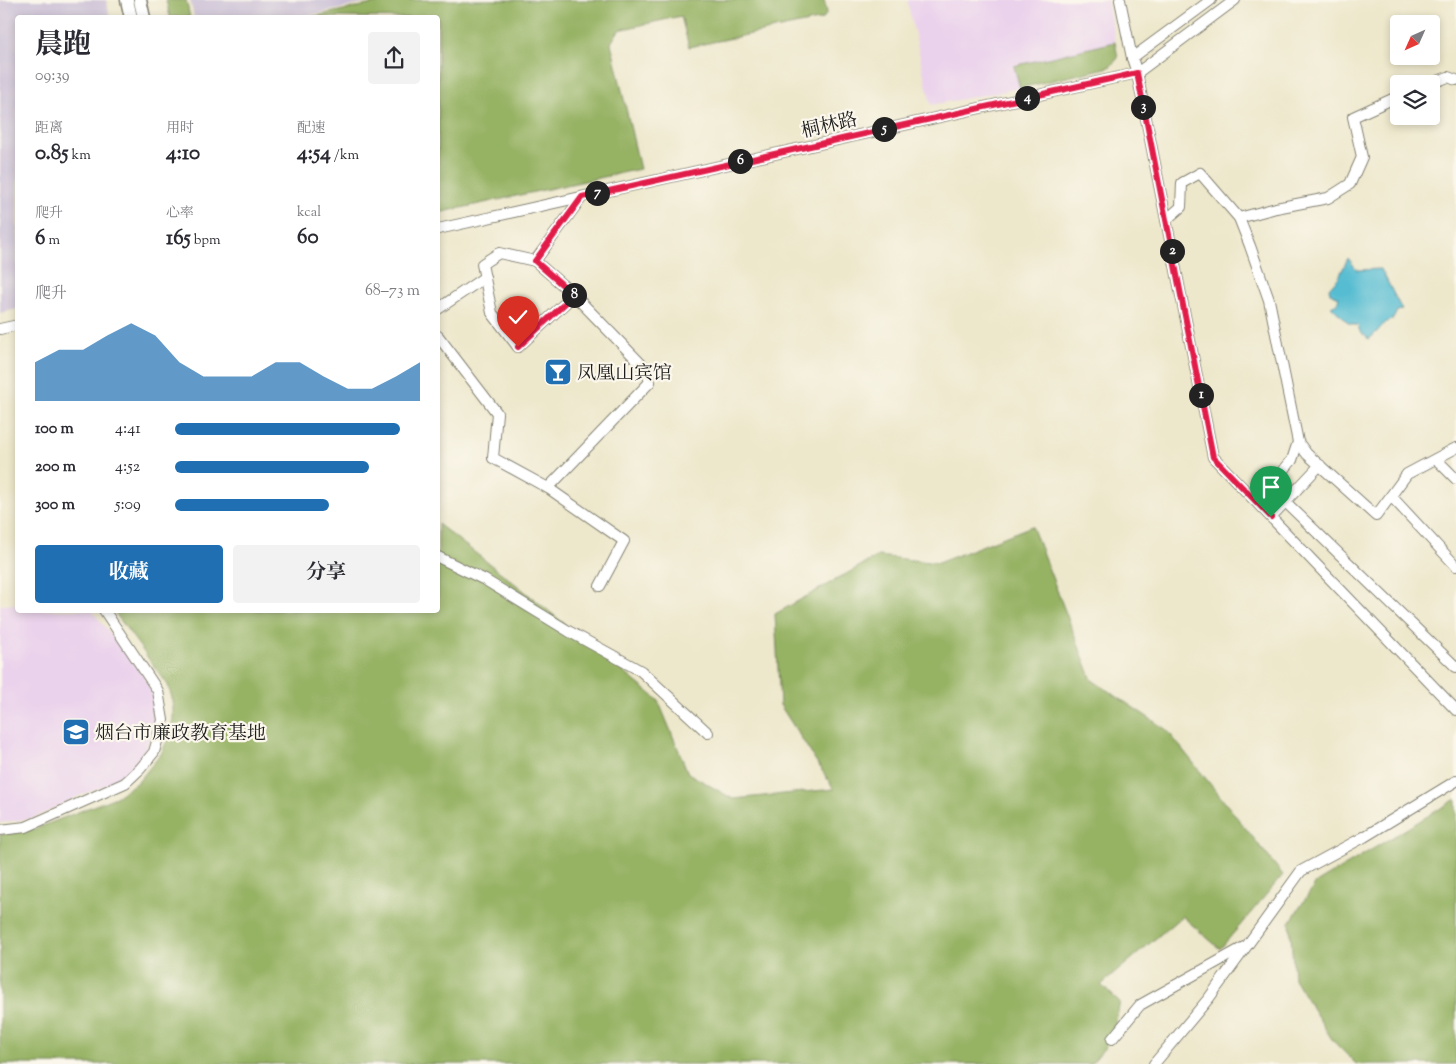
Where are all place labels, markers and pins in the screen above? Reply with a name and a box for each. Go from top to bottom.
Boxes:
pin: 4 [1014,86,1040,110]
pin: 3 [1130,94,1156,120]
pin: 5 [872,116,896,142]
pin: 6 [728,148,752,174]
pin: 7 [584,180,610,206]
pin: 2 [1160,238,1184,264]
pin: 8 [562,282,586,308]
pin [497,296,539,347]
bar icon: 凤凰山宾馆 [543,357,573,387]
place label: 凤凰山宾馆 [577,361,672,388]
pin: 1 [1188,382,1214,408]
pin [1250,466,1292,517]
school or university icon: 烟台市廉政教育基地 [61,717,91,747]
place label: 烟台市廉政教育基地 [95,721,266,748]

